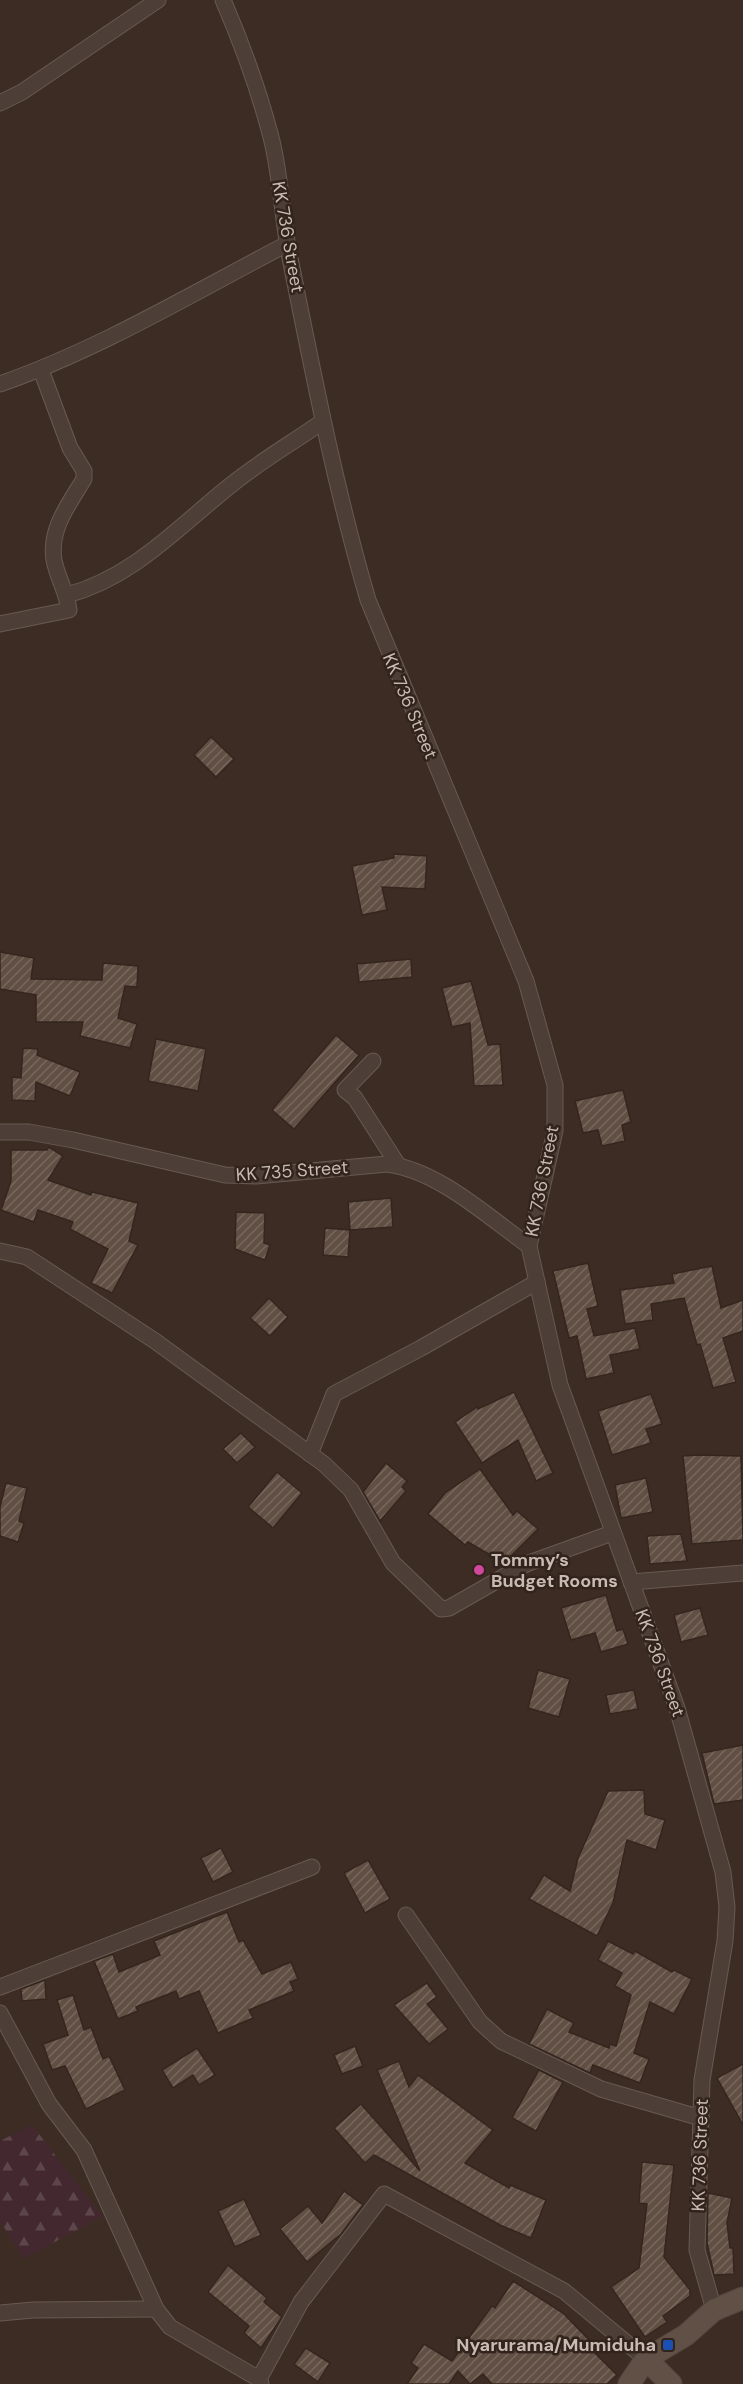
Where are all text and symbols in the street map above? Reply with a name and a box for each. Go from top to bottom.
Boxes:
street label: KK 736 Street [266,179,310,295]
street label: KK 736 Street [377,649,443,763]
street label: KK 736 Street [519,1123,565,1239]
street label: KK 735 Street [235,1155,349,1187]
place label: Tommy’s Budget Rooms [491,1548,618,1593]
marker: Tommy’s Budget Rooms [472,1563,486,1577]
street label: KK 736 Street [629,1606,691,1720]
street label: KK 736 Street [686,2098,714,2212]
place label: Nyarurama/Mumiduha [456,2333,656,2357]
marker: Nyarurama/Mumiduha [661,2338,675,2352]

